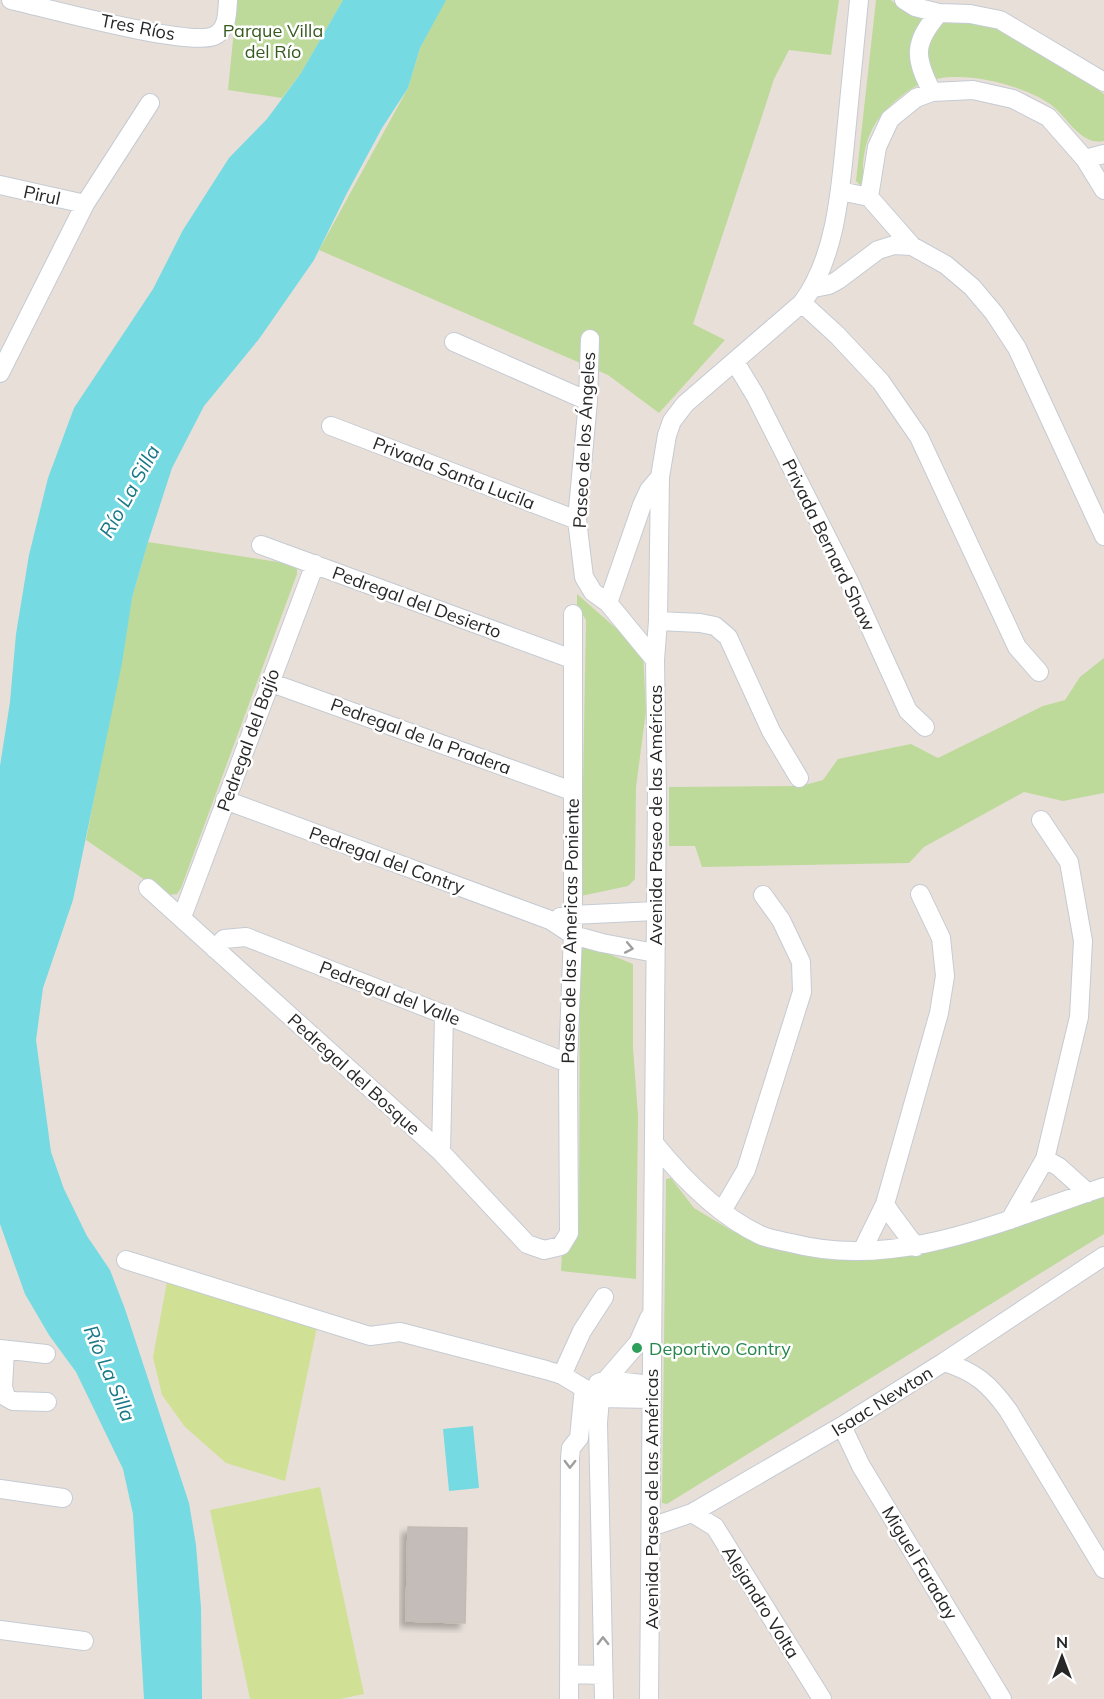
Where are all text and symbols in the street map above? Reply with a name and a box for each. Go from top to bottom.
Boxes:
street label: Tres Ríos [99,9,177,45]
park label: Parque Villa del Río [223,19,323,63]
street label: Pirul [21,180,63,210]
street label: Paseo de los Ángeles [568,351,600,529]
street label: Privada Santa Lucila [370,432,538,514]
water label: Río La Silla [93,440,165,542]
street label: Privada Bernard Shaw [777,455,881,635]
street label: Pedregal del Desierto [329,561,505,643]
street label: Pedregal del Bajío [212,665,284,815]
street label: Avenida Paseo de las Américas [644,684,667,946]
street label: Pedregal de la Pradera [328,693,514,779]
street label: Paseo de las Americas Poniente [556,798,584,1064]
street label: Pedregal del Contry [306,821,468,899]
one-way arrow [623,941,633,954]
street label: Pedregal del Valle [316,956,464,1030]
street label: Pedregal del Bosque [283,1008,425,1140]
water label: Río La Silla [79,1321,141,1425]
place label: Deportivo Contry [649,1337,791,1360]
marker: Deportivo Contry [630,1341,644,1355]
street label: Isaac Newton [827,1361,937,1441]
street label: Avenida Paseo de las Américas [640,1368,663,1630]
one-way arrow [564,1460,576,1469]
street label: Miguel Faraday [877,1502,963,1624]
street label: Alejandro Volta [717,1541,805,1663]
north arrow [1032,1627,1092,1687]
text: N [1056,1632,1068,1652]
one-way arrow [596,1636,609,1645]

